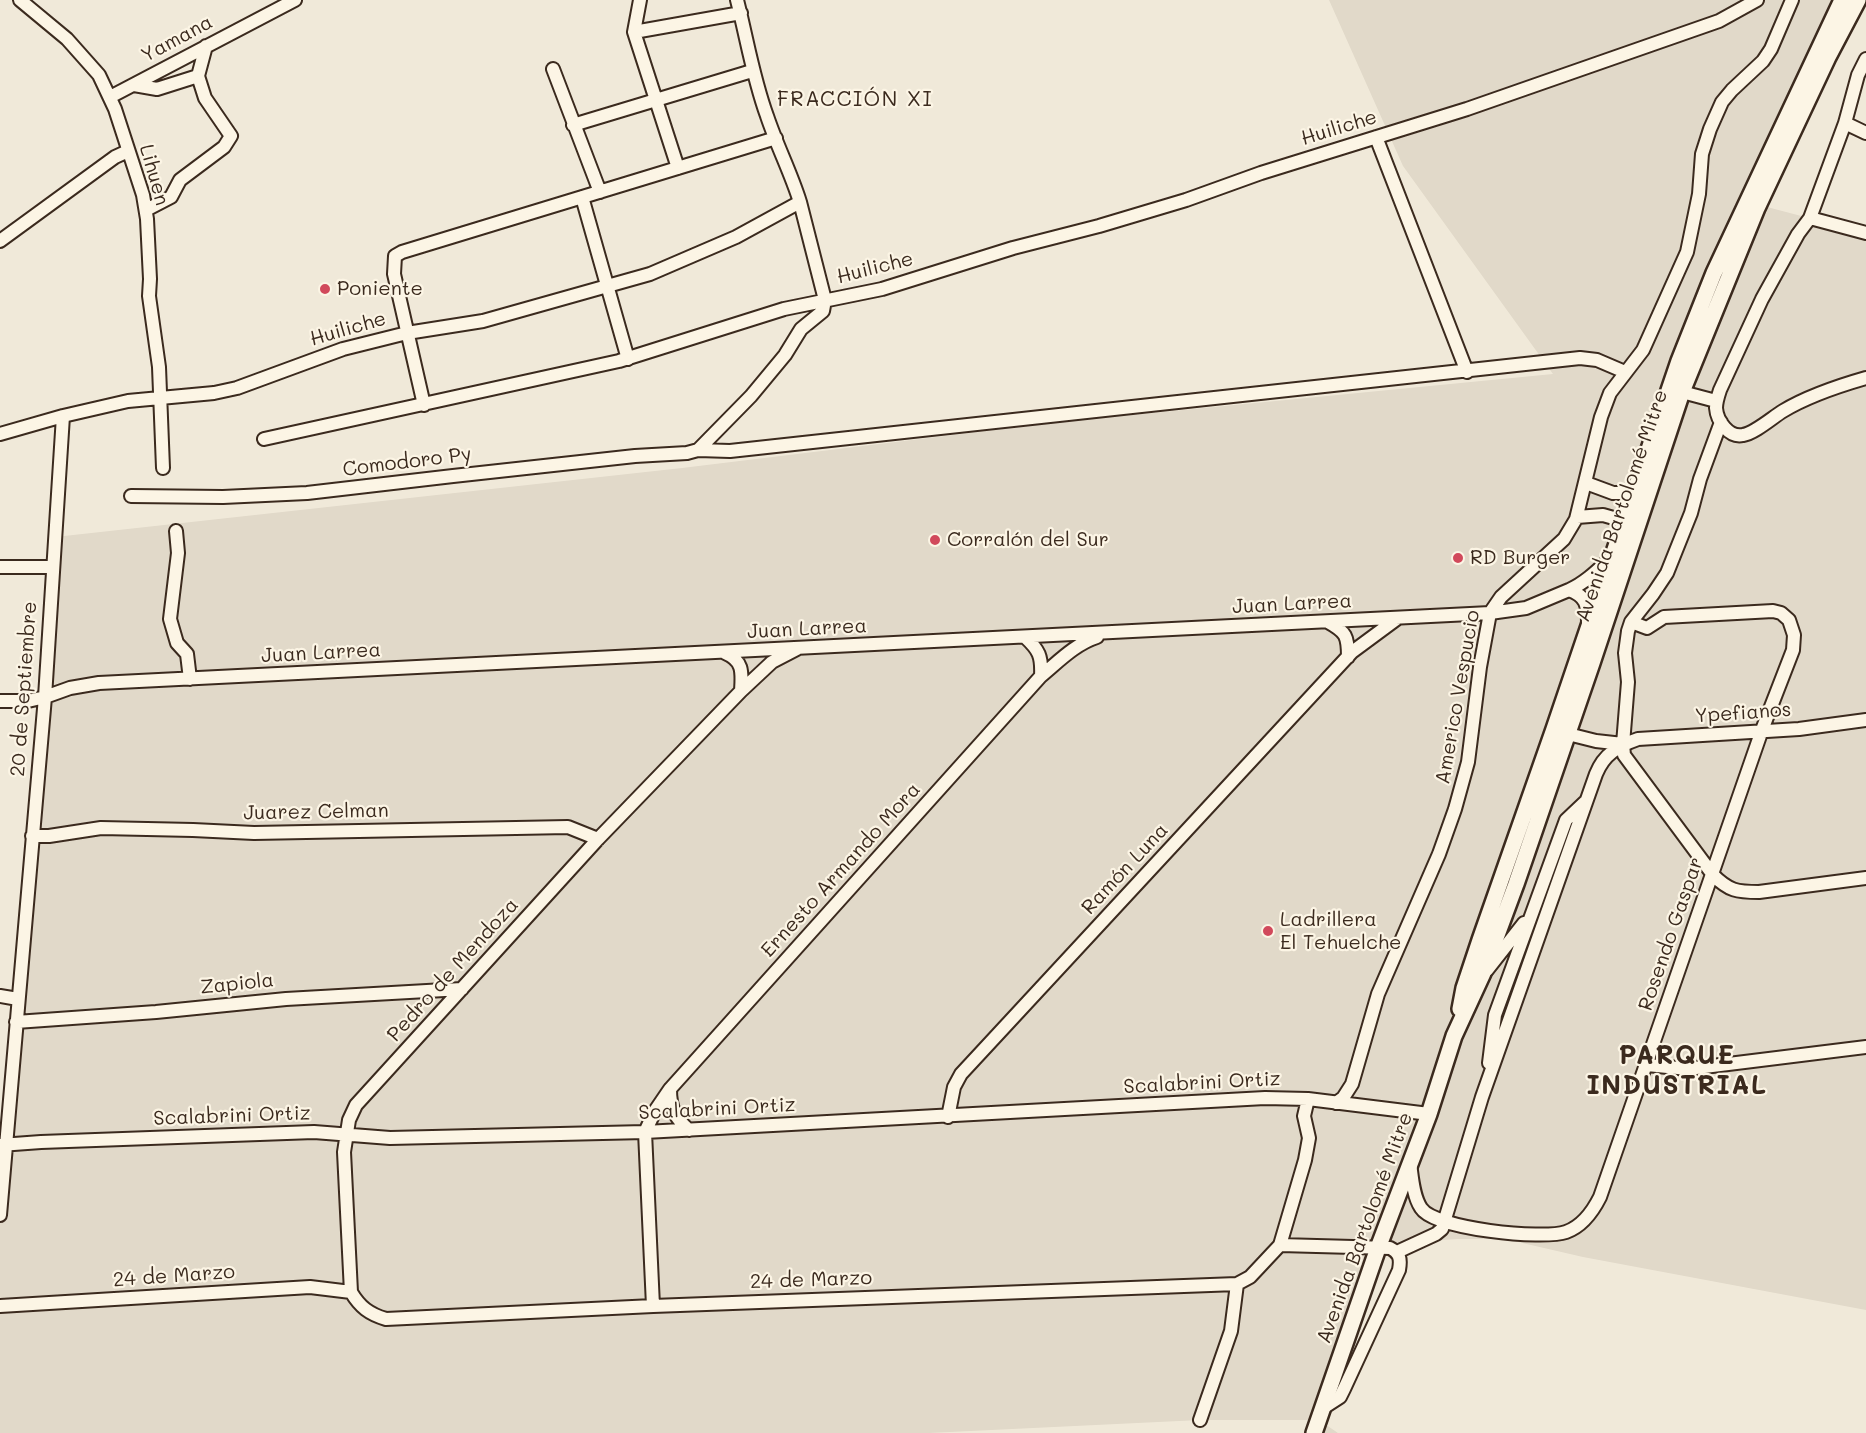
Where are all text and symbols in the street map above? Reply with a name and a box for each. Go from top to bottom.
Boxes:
street label: Yamana [137,10,217,68]
district label: FRACCIÓN XI [777,87,933,113]
street label: Huiliche [1298,105,1380,151]
street label: Lihuen [134,142,174,208]
street label: Huiliche [834,247,916,289]
place label: Poniente [337,277,423,301]
marker: Poniente [318,282,332,296]
street label: Huiliche [307,307,389,351]
street label: Avenida Bartolomé Mitre [1571,387,1673,625]
street label: Comodoro Py [341,442,473,482]
place label: Corralón del Sur [947,528,1109,552]
marker: Corralón del Sur [928,533,942,547]
place label: RD Burger [1470,546,1570,570]
marker: RD Burger [1451,551,1465,565]
street label: Juan Larrea [1232,589,1352,619]
street label: 20 de Septiembre [6,601,42,777]
street label: Americo Vespucio [1431,608,1485,786]
street label: Juan Larrea [747,614,867,644]
street label: Juan Larrea [261,638,381,668]
street label: Ypefianos [1694,698,1792,728]
street label: Ernesto Armando Mora [756,778,926,962]
street label: Juarez Celman [243,799,389,825]
street label: Ramón Luna [1077,819,1173,919]
street label: Rosendo Gaspar [1634,854,1708,1014]
street label: Pedro de Mendoza [382,893,524,1047]
place label: Ladrillera El Tehuelche [1280,908,1401,955]
marker: Ladrillera El Tehuelche [1261,924,1275,938]
street label: Zapiola [199,968,275,1000]
district label: PARQUE INDUSTRIAL [1586,1040,1768,1102]
street label: Scalabrini Ortiz [1123,1067,1281,1099]
street label: Scalabrini Ortiz [638,1093,796,1125]
street label: Scalabrini Ortiz [153,1101,311,1131]
street label: Avenida Bartolomé Mitre [1312,1109,1418,1347]
street label: 24 de Marzo [112,1260,236,1292]
street label: 24 de Marzo [750,1266,872,1294]

